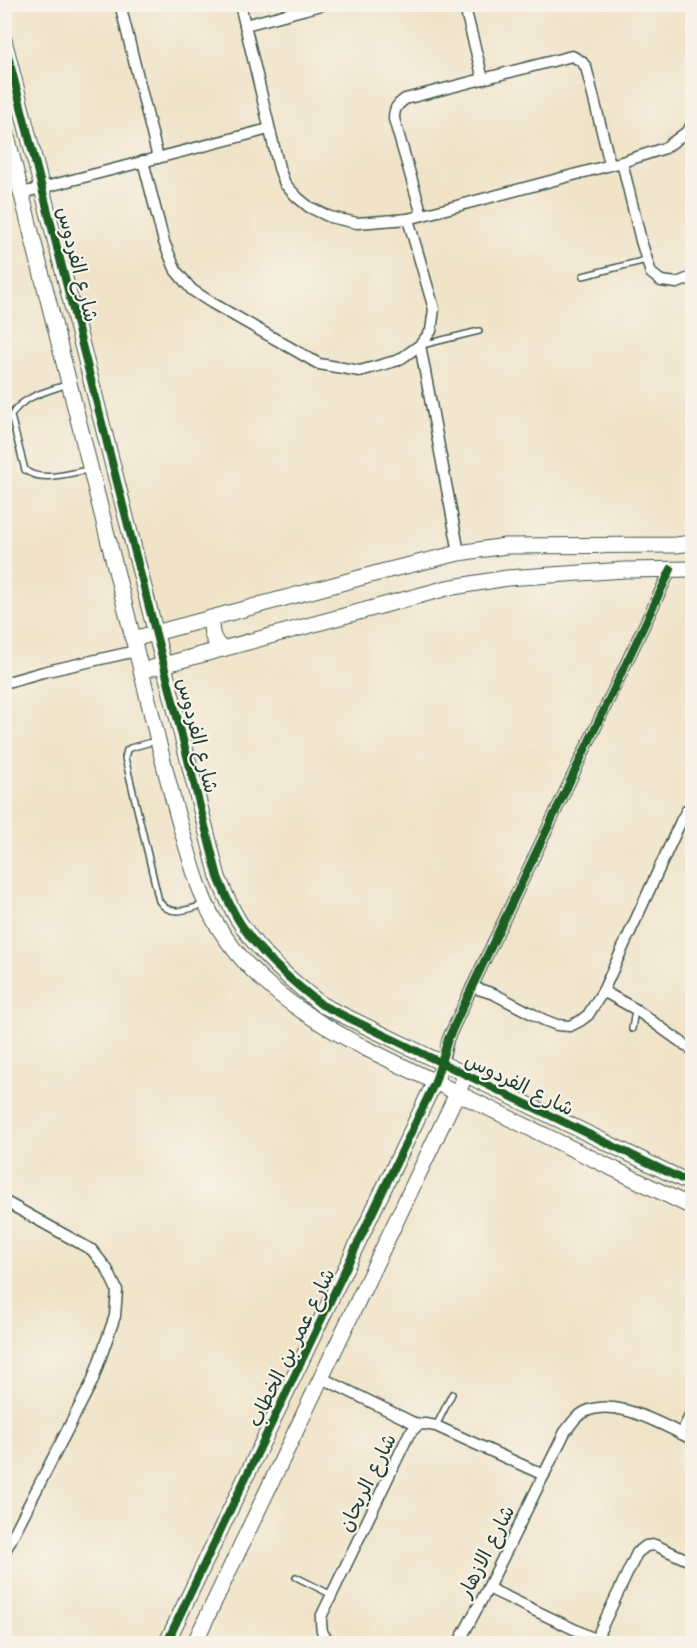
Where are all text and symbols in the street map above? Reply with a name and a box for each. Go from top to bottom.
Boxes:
street label: شارع الفردوس [50,204,106,325]
street label: شارع الفردوس [170,675,226,796]
street label: شارع الفردوس [460,1045,579,1122]
street label: شارع عمر بن الخطاب [240,1263,341,1432]
street label: شارع الريحان [331,1429,403,1536]
street label: شارع الازهار [450,1500,521,1604]

